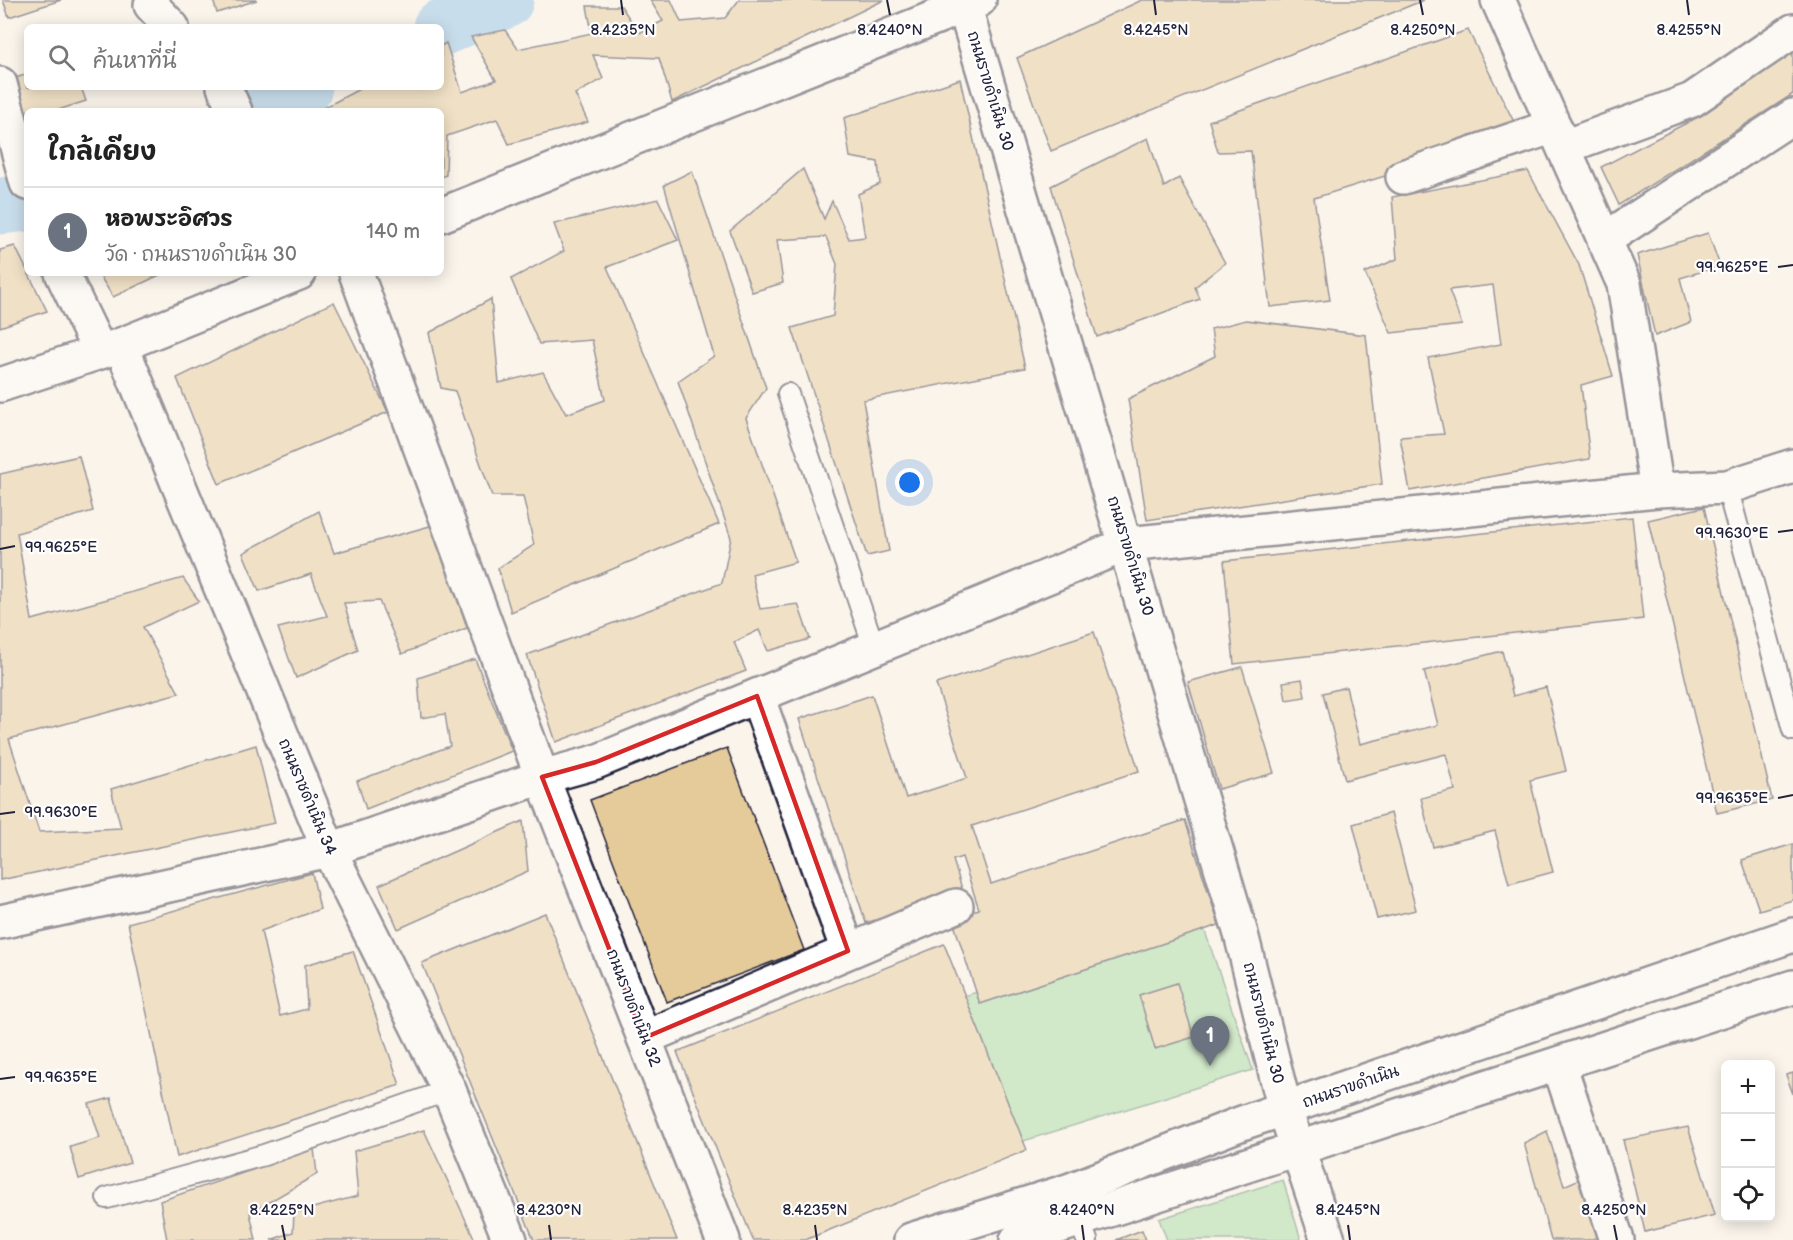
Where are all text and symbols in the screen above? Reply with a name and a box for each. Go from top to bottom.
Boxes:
text: 8.4235°N [590,21,656,40]
text: 8.4240°N [857,21,923,40]
text: 8.4245°N [1123,21,1189,40]
text: 8.4250°N [1390,21,1456,40]
text: 8.4255°N [1657,21,1721,40]
search box [24,24,444,90]
street label: ถนนราขดำเนิน 30 [963,28,1019,153]
icon: search [45,41,78,74]
text: ค้นหาที่นี่ [93,48,177,75]
text: ใกล้เคียง [48,137,156,168]
text: หอพระอิศวร [105,206,233,233]
text: 1 [63,220,72,244]
text: 140 m [366,220,420,244]
text: วัด · ถนนราขดำเนิน 30 [105,243,297,267]
text: 99.9625°E [1696,258,1768,277]
your location [895,468,924,497]
street label: ถนนราขดำเนิน 30 [1103,493,1159,618]
text: 99.9630°E [1696,524,1769,543]
text: 99.9625°E [25,538,97,557]
street label: ถนนราชดำเนิน 34 [274,735,342,858]
text: 99.9635°E [1696,789,1768,808]
text: 99.9630°E [25,803,98,822]
street label: ถนนราขดำเนิน 32 [602,946,666,1070]
street label: ถนนราขดำเนิน 30 [1239,960,1289,1086]
pin: 1 [1190,1016,1230,1066]
street label: ถนนราขดำเนิน [1300,1060,1402,1112]
map controls [1721,1060,1775,1222]
button: + [1721,1060,1775,1114]
text: 99.9635°E [25,1068,97,1087]
button: − [1721,1114,1775,1168]
button: locate [1721,1168,1775,1222]
text: 8.4225°N [249,1201,315,1220]
text: 8.4230°N [516,1201,582,1220]
text: 8.4235°N [782,1201,848,1220]
text: 8.4240°N [1049,1201,1115,1220]
text: 8.4245°N [1315,1201,1381,1220]
text: 8.4250°N [1581,1201,1647,1220]

